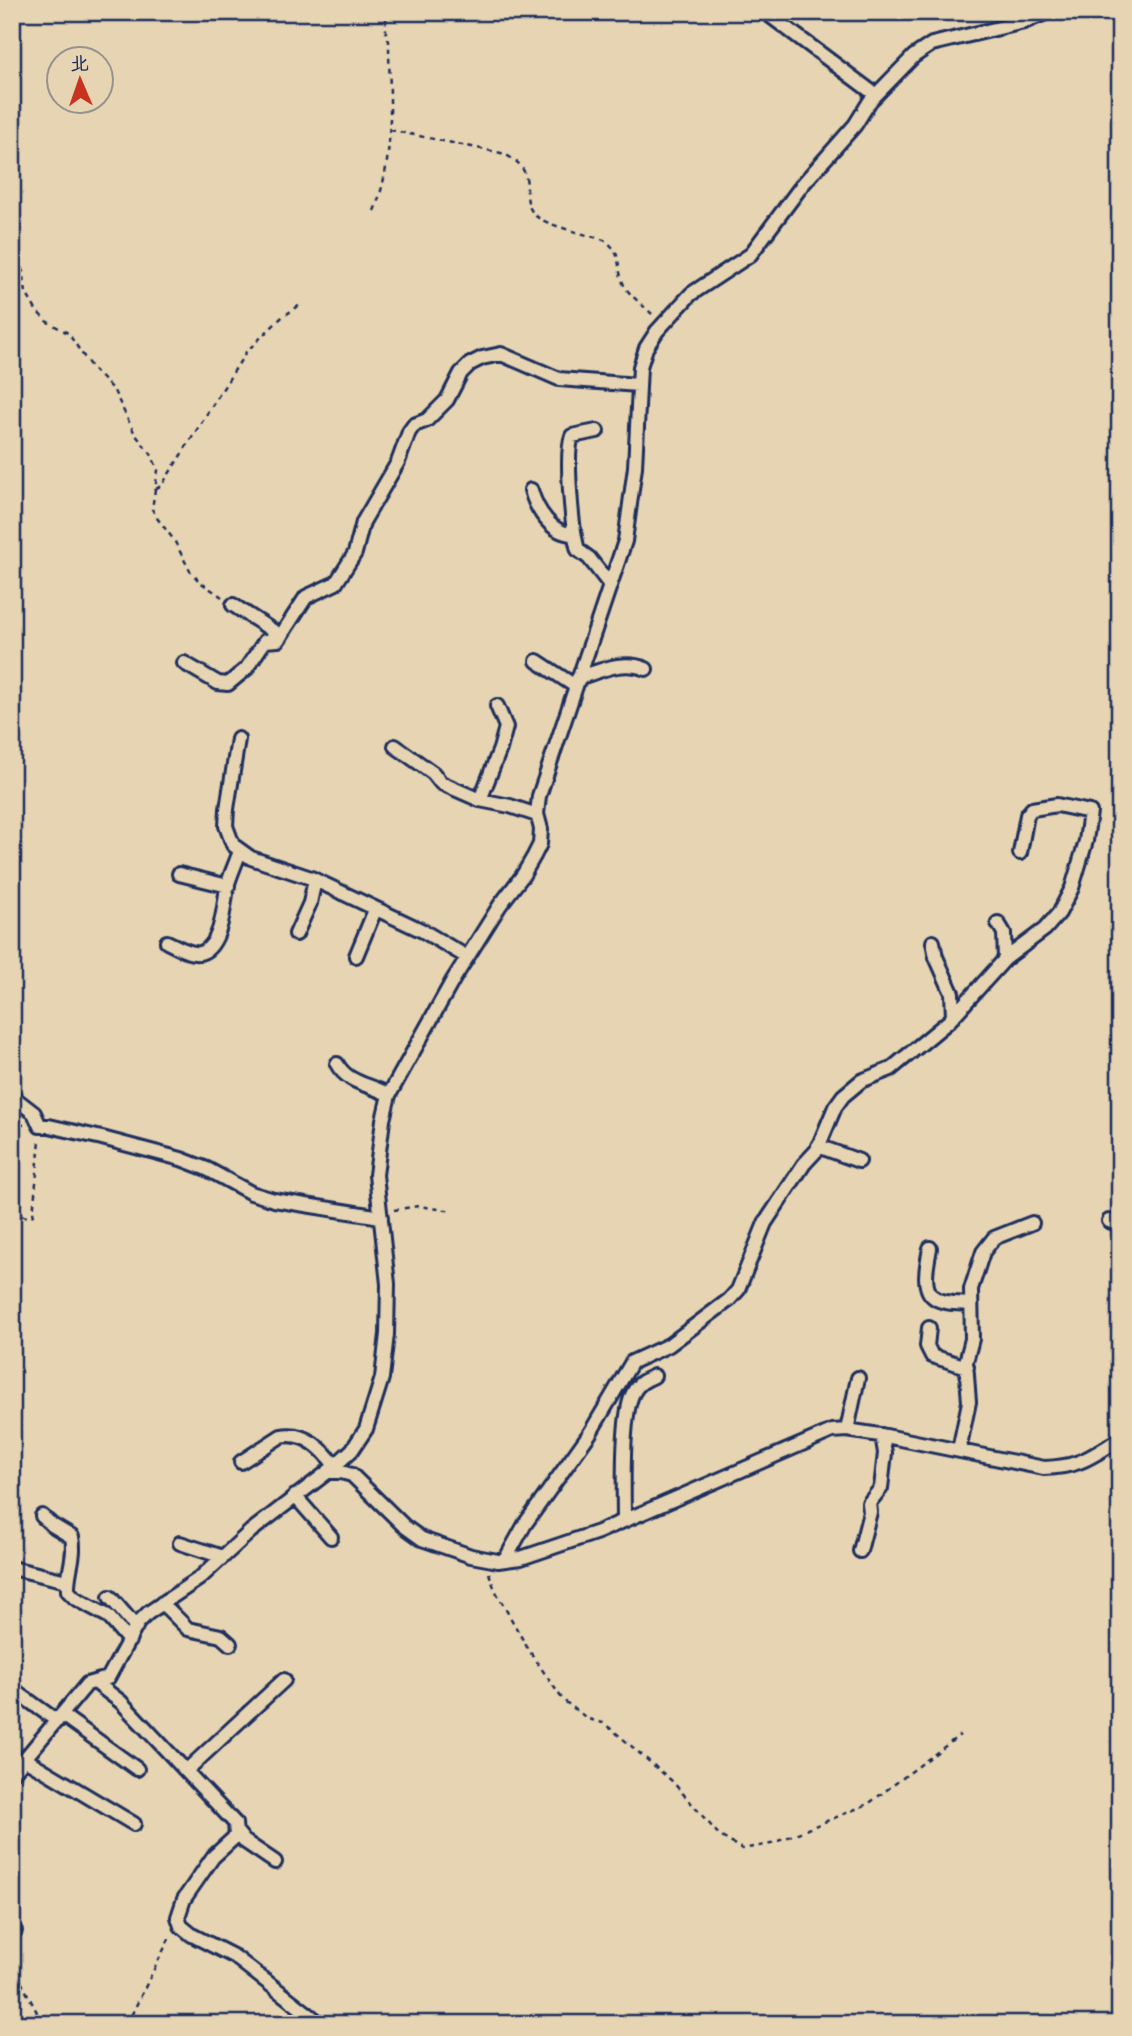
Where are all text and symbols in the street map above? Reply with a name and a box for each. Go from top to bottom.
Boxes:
north arrow [46,46,116,116]
text: 北 [70,53,89,75]

